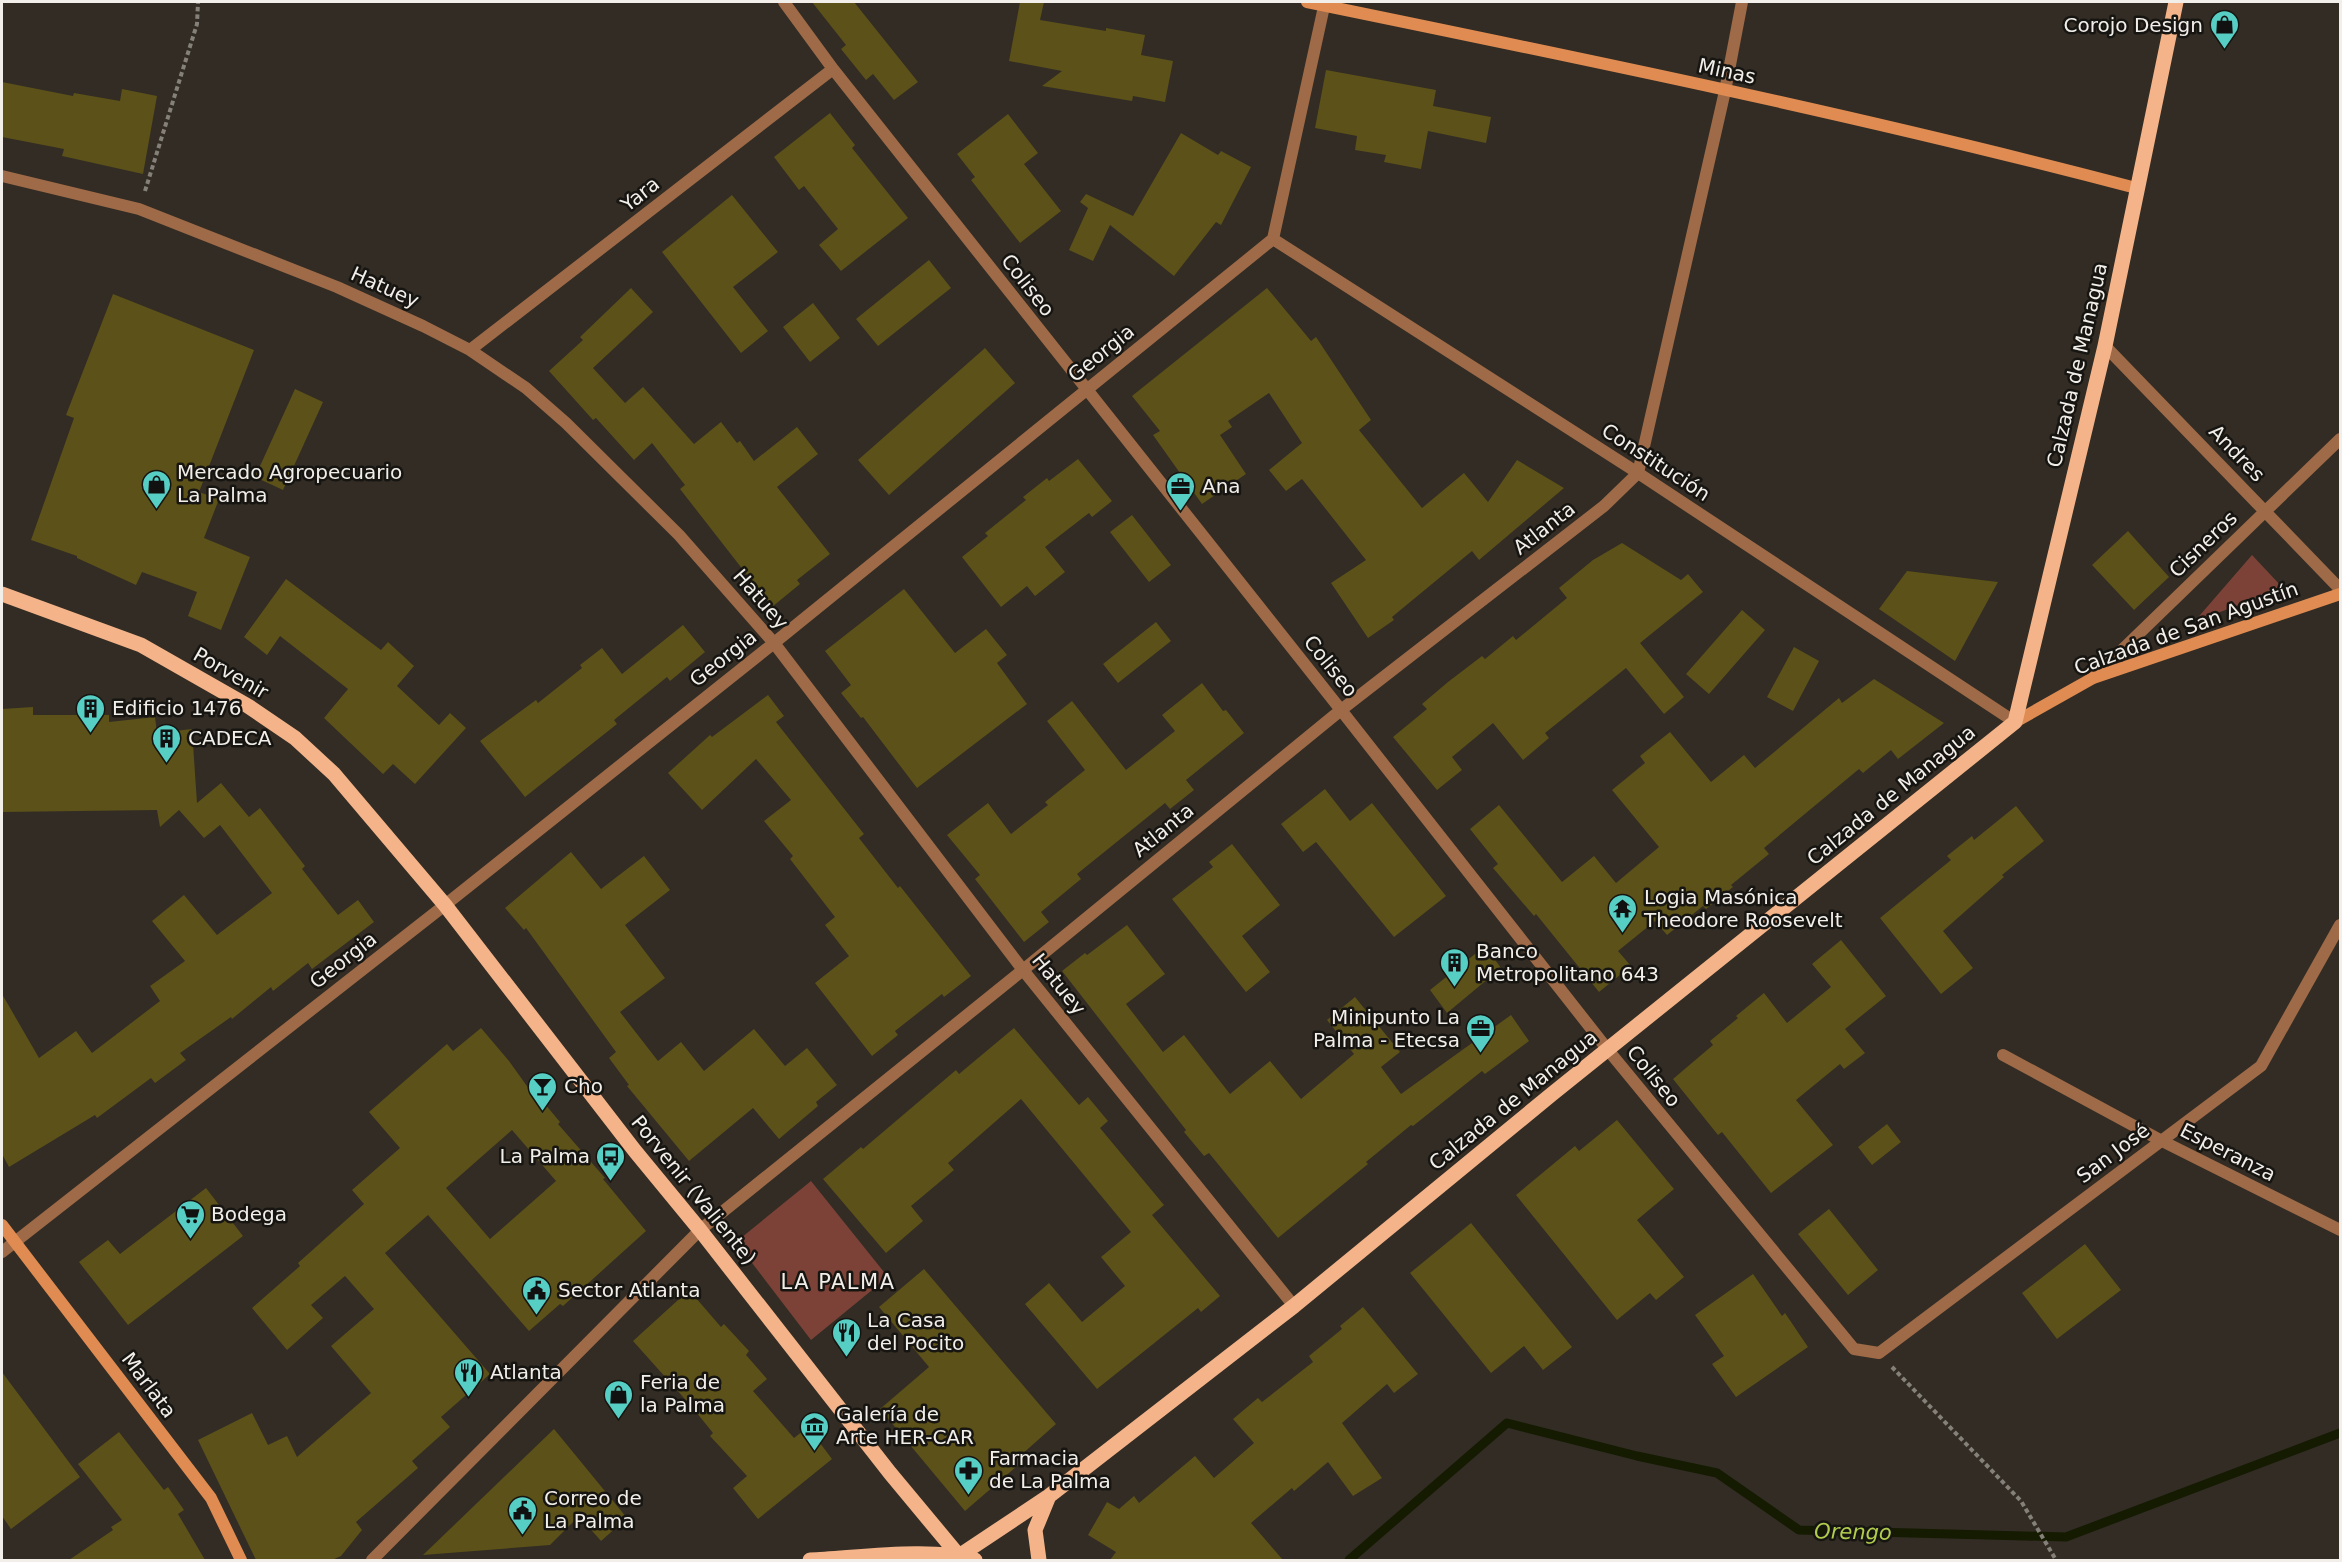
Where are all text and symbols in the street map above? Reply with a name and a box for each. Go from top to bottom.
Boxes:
shop icon: Corojo Design [2208,9,2240,51]
place label: Corojo Design [2064,13,2203,37]
street label: Minas [1696,53,1758,89]
street label: Yara [615,172,664,217]
street label: Coliseo [996,249,1060,321]
street label: Calzada de Managua [2042,260,2112,470]
street label: Hatuey [347,261,423,313]
street label: Georgia [1063,319,1139,387]
street label: Constitución [1597,418,1715,506]
street label: Andres [2204,420,2270,486]
place label: Mercado Agropecuario La Palma [177,460,402,507]
shop icon: Mercado Agropecuario La Palma [140,468,172,510]
office icon: Ana [1165,470,1197,512]
place label: Ana [1202,474,1241,498]
street label: Atlanta [1508,496,1580,560]
street label: Cisneros [2164,506,2242,582]
street label: Hatuey [728,564,794,634]
street label: Calzada de San Agustín [2071,576,2301,680]
street label: Georgia [685,624,761,692]
street label: Coliseo [1299,630,1363,702]
street label: Porvenir [189,642,273,704]
building icon: Edificio 1476 [75,692,107,734]
place label: Edificio 1476 [112,696,242,720]
street label: Calzada de Managua [1802,720,1980,870]
building icon: CADECA [151,722,183,764]
place label: CADECA [188,726,272,750]
street label: Atlanta [1128,798,1198,862]
place label: Logia Masónica Theodore Roosevelt [1643,885,1843,932]
temple icon: Logia Masónica Theodore Roosevelt [1607,892,1639,934]
street label: Georgia [305,926,381,994]
place label: Banco Metropolitano 643 [1476,939,1659,986]
building icon: Banco Metropolitano 643 [1439,946,1471,988]
street label: Hatuey [1027,948,1091,1020]
place label: Minipunto La Palma - Etecsa [1313,1005,1460,1052]
office icon: Minipunto La Palma - Etecsa [1465,1012,1497,1054]
street label: Calzada de Managua [1424,1025,1602,1175]
street label: Coliseo [1622,1040,1686,1112]
bar icon: Cho [527,1070,559,1112]
place label: Cho [564,1074,603,1098]
street label: Porvenir (Valiente) [626,1111,762,1269]
street label: San José [2072,1118,2154,1188]
street label: Esperanza [2176,1118,2280,1186]
bus stop icon: La Palma [595,1140,627,1182]
place label: La Palma [500,1144,590,1168]
supermarket icon: Bodega [174,1198,206,1240]
place label: Bodega [211,1202,287,1226]
district label: LA PALMA [780,1270,896,1294]
public building icon: Sector Atlanta [521,1274,553,1316]
place label: Sector Atlanta [558,1278,700,1302]
place label: La Casa del Pocito [867,1308,964,1355]
restaurant icon: La Casa del Pocito [830,1316,862,1358]
street label: Marlata [117,1348,181,1422]
restaurant icon: Atlanta [453,1356,485,1398]
place label: Atlanta [490,1360,562,1384]
place label: Feria de la Palma [640,1370,725,1417]
shop icon: Feria de la Palma [603,1378,635,1420]
place label: Galería de Arte HER-CAR [836,1402,974,1449]
museum icon: Galería de Arte HER-CAR [799,1410,831,1452]
place label: Farmacia de La Palma [989,1446,1111,1493]
pharmacy icon: Farmacia de La Palma [952,1454,984,1496]
place label: Correo de La Palma [544,1486,642,1533]
public building icon: Correo de La Palma [507,1494,539,1536]
water label: Orengo [1814,1519,1892,1545]

